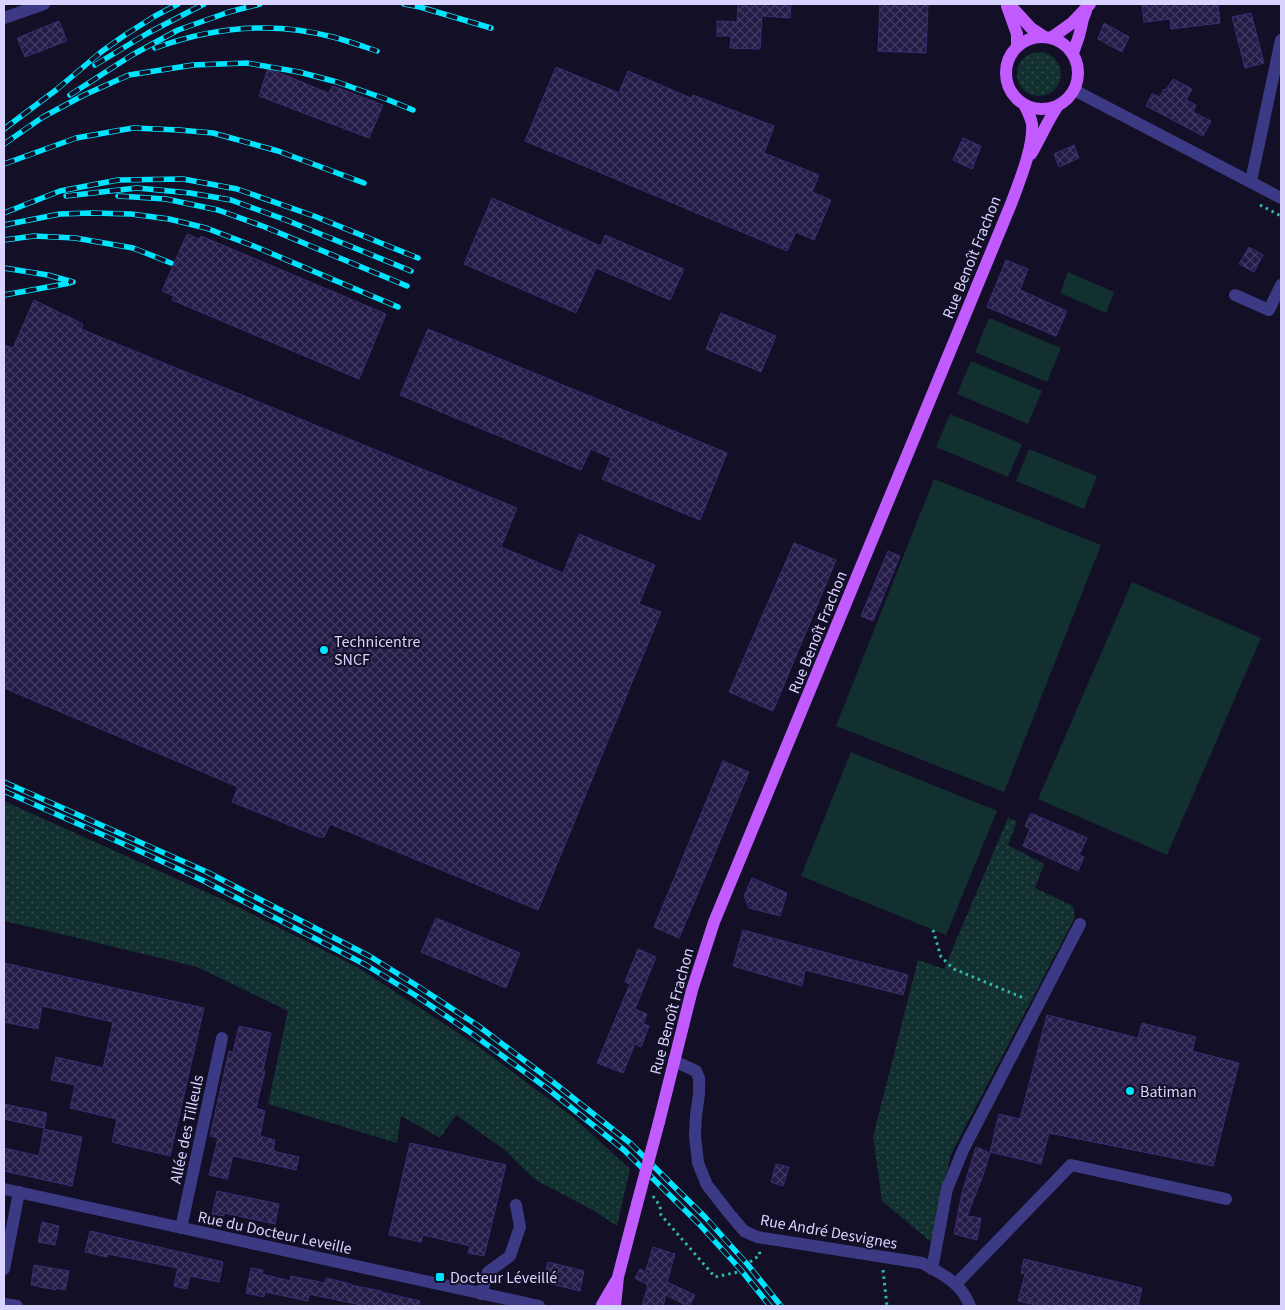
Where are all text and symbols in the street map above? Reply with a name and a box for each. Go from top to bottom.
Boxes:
street label: Rue Benoît Frachon [937,193,1007,322]
street label: Rue Benoît Frachon [783,568,853,697]
place label: Technicentre SNCF [334,631,421,671]
marker: Technicentre SNCF [318,644,330,656]
street label: Rue Benoît Frachon [644,945,699,1077]
street label: Allée des Tilleuls [165,1072,209,1186]
place label: Batiman [1140,1081,1197,1103]
marker: Batiman [1124,1085,1136,1097]
street label: Rue du Docteur Leveille [196,1206,354,1260]
street label: Rue André Desvignes [758,1209,900,1255]
place label: Docteur Léveillé [450,1267,557,1289]
marker: Docteur Léveillé [434,1271,446,1283]

